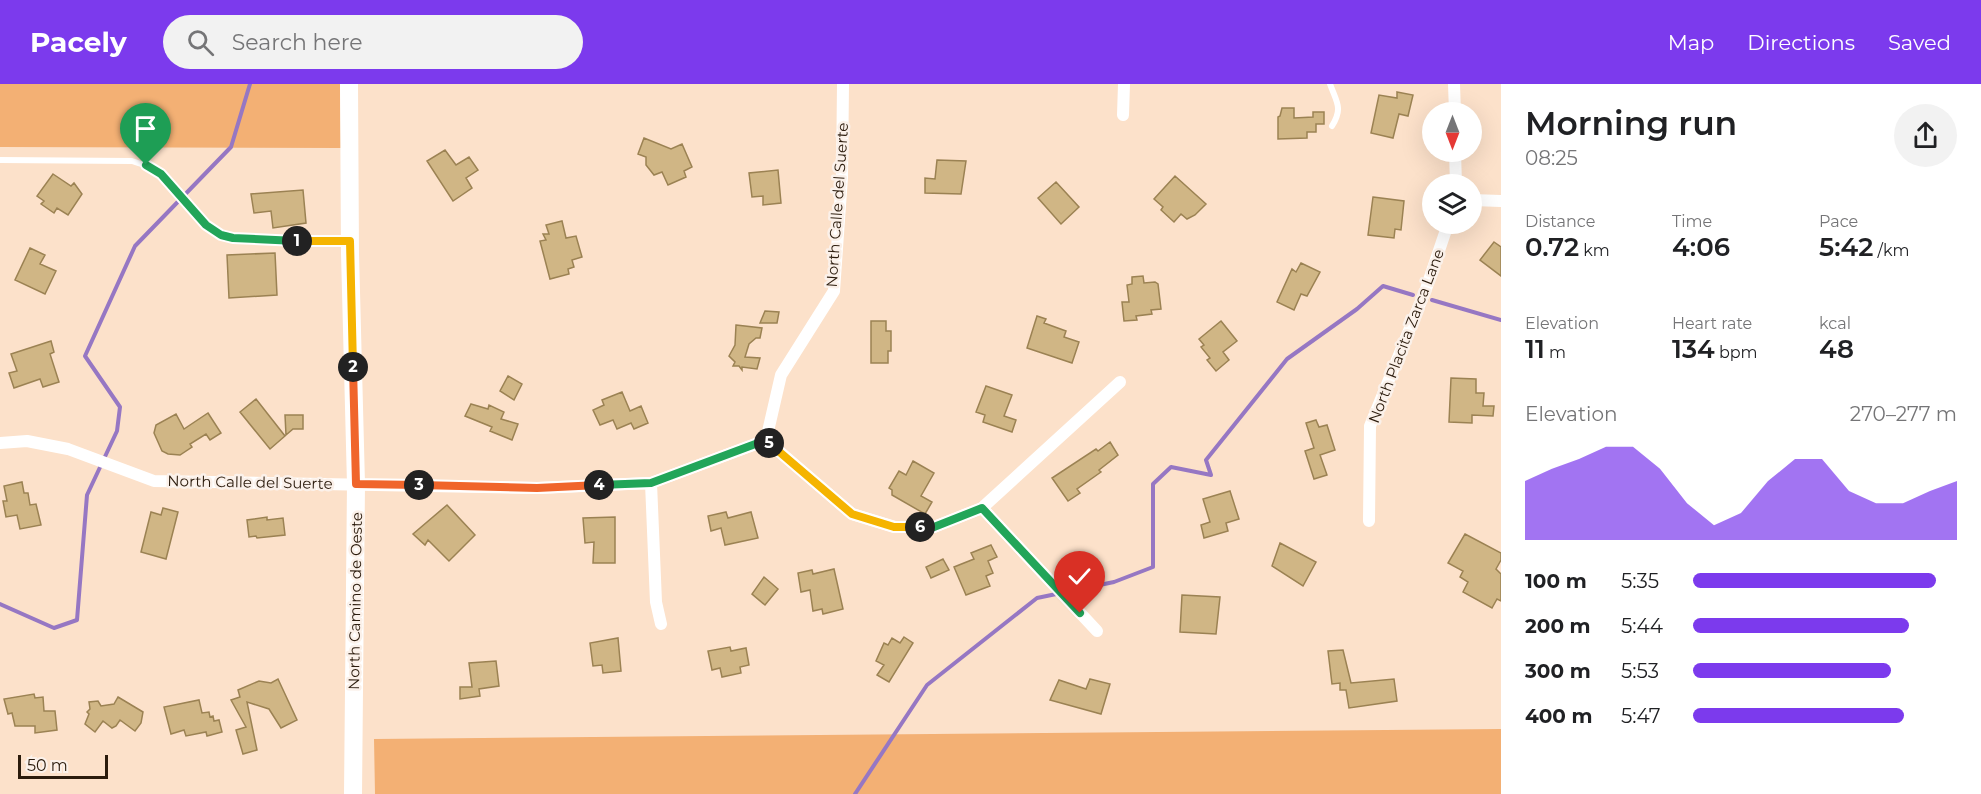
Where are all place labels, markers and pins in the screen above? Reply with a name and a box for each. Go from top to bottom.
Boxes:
pin [120,103,171,165]
pin: 1 [282,226,312,256]
pin: 2 [338,352,368,382]
pin: 5 [754,428,784,458]
pin: 3 [404,470,434,500]
pin: 4 [584,470,614,500]
pin: 6 [905,512,935,542]
pin [1054,551,1105,613]

